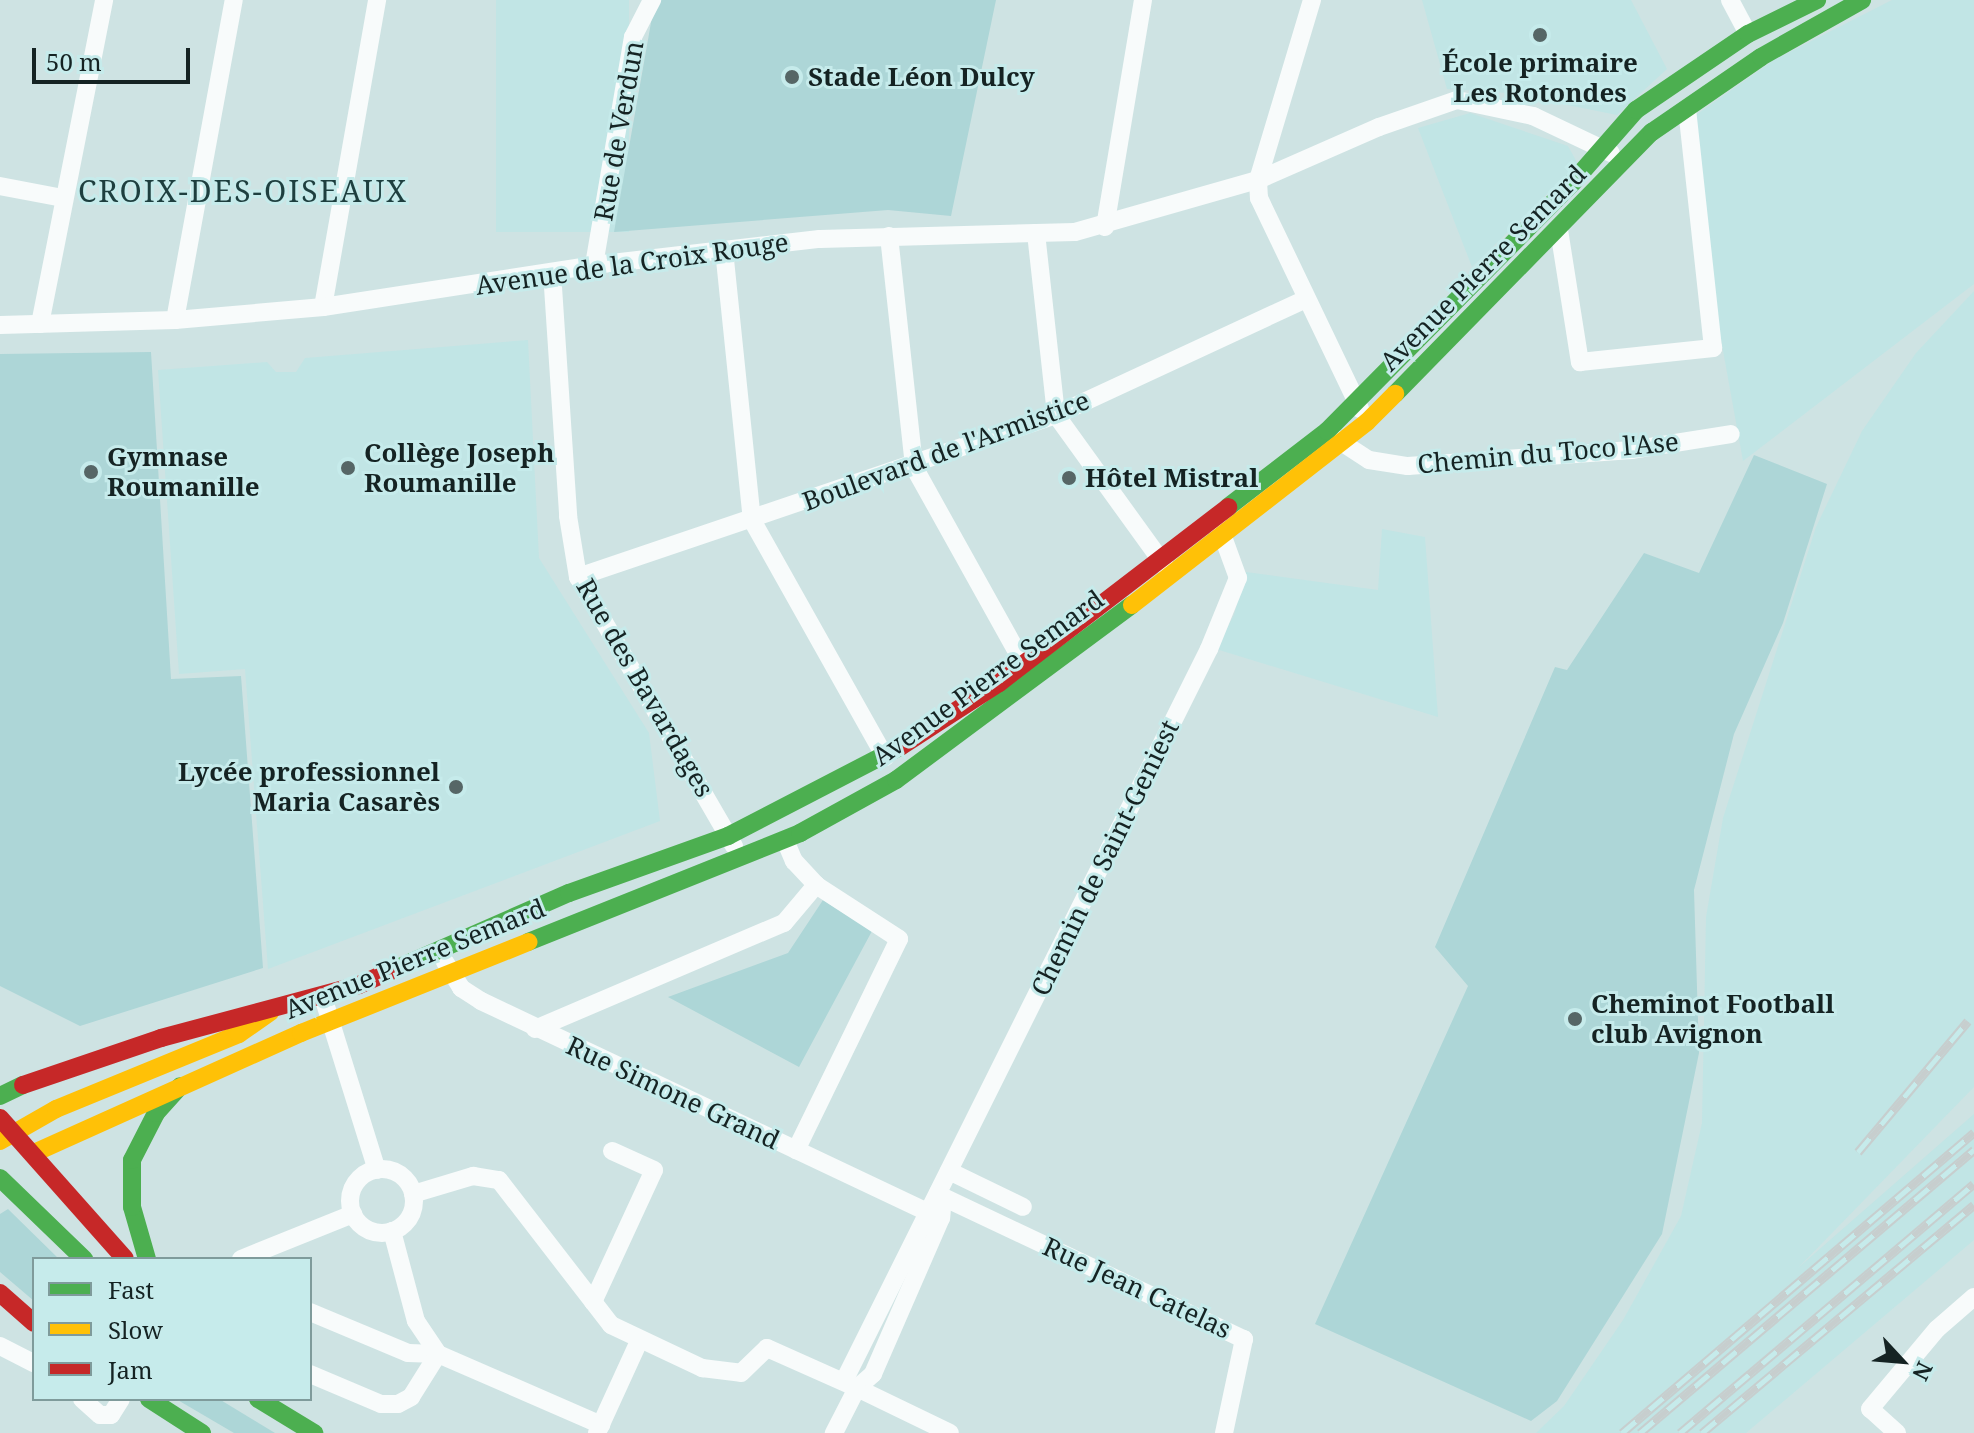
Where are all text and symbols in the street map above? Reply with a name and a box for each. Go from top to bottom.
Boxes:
marker: École primaire Les Rotondes [1531,26,1549,44]
scale bar [36,32,194,82]
street label: Rue de Verdun [588,39,650,223]
text: 50 m [46,45,102,78]
place label: École primaire Les Rotondes [1442,47,1638,108]
place label: Stade Léon Dulcy [808,61,1035,93]
marker: Stade Léon Dulcy [783,68,801,86]
street label: Avenue Pierre Semard [1374,159,1592,377]
district label: CROIX-DES-OISEAUX [78,173,408,209]
street label: Avenue de la Croix Rouge [474,227,790,301]
street label: Boulevard de l'Armistice [798,385,1094,517]
street label: Chemin du Toco l'Ase [1416,426,1680,480]
place label: Collège Joseph Roumanille [364,437,554,498]
place label: Gymnase Roumanille [107,441,260,502]
marker: Collège Joseph Roumanille [339,459,357,477]
place label: Hôtel Mistral [1085,462,1258,494]
marker: Gymnase Roumanille [82,463,100,481]
marker: Hôtel Mistral [1060,469,1078,487]
street label: Rue des Bavardages [570,574,720,802]
street label: Avenue Pierre Semard [866,584,1110,772]
street label: Chemin de Saint-Geniest [1025,715,1185,1001]
place label: Lycée professionnel Maria Casarès [178,756,440,818]
marker: Lycée professionnel Maria Casarès [447,778,465,796]
street label: Avenue Pierre Semard [280,892,550,1026]
place label: Cheminot Football club Avignon [1591,988,1834,1050]
marker: Cheminot Football club Avignon [1566,1010,1584,1028]
street label: Rue Simone Grand [562,1030,784,1156]
street label: Rue Jean Catelas [1038,1231,1236,1345]
legend [32,1257,312,1401]
text: Fast [108,1273,154,1306]
text: Slow [108,1313,163,1346]
north arrow [1862,1321,1942,1401]
text: Jam [108,1353,153,1386]
text: N [1906,1357,1941,1386]

